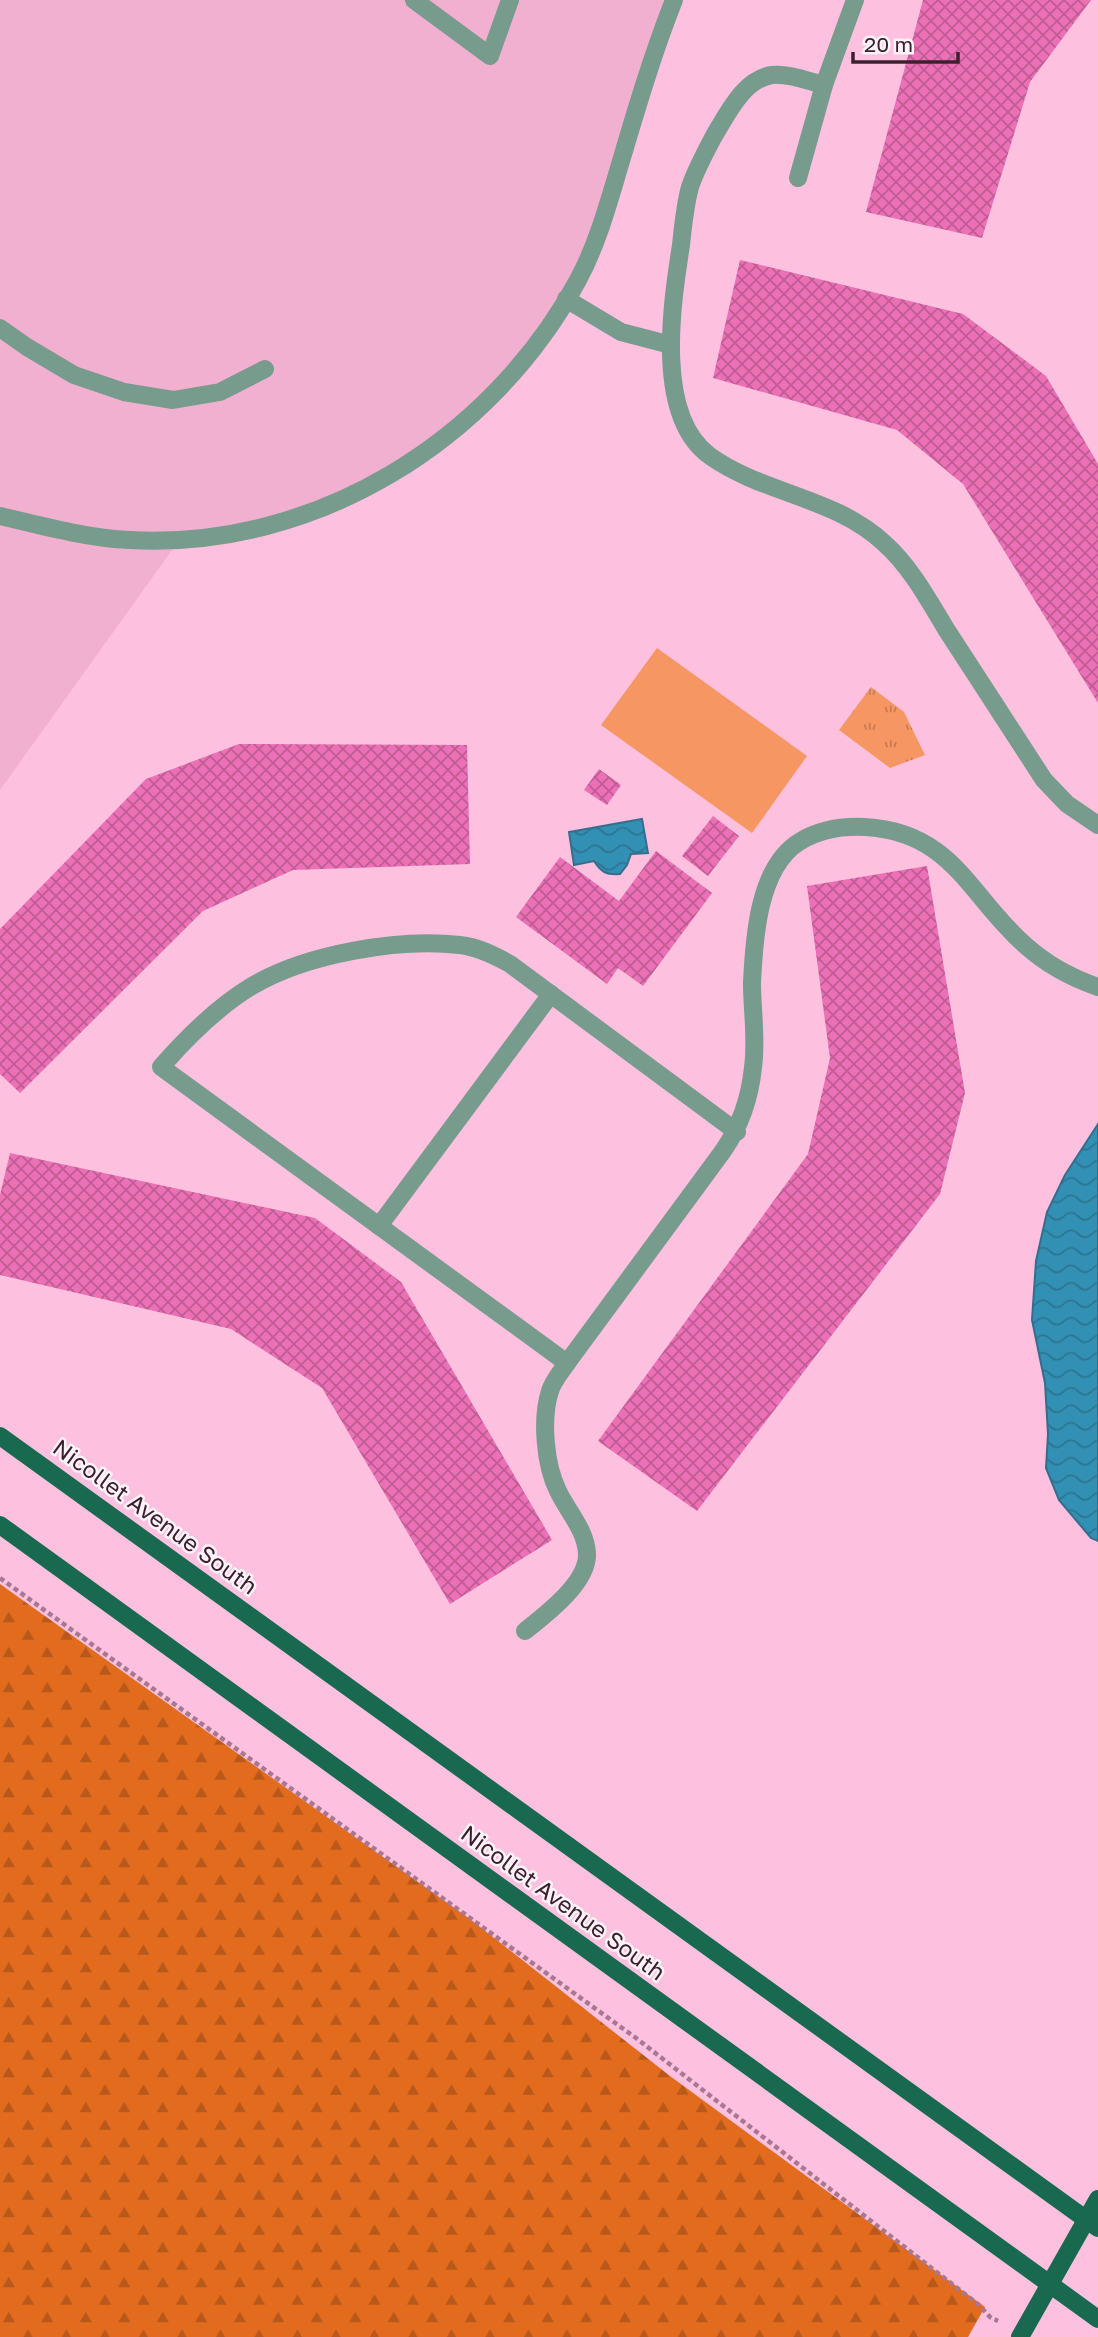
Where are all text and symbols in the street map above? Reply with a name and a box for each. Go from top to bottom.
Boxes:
scale bar [853,21,958,65]
text: 20 m [864,31,913,57]
street label: Nicollet Avenue South [48,1433,263,1600]
street label: Nicollet Avenue South [456,1819,671,1986]

